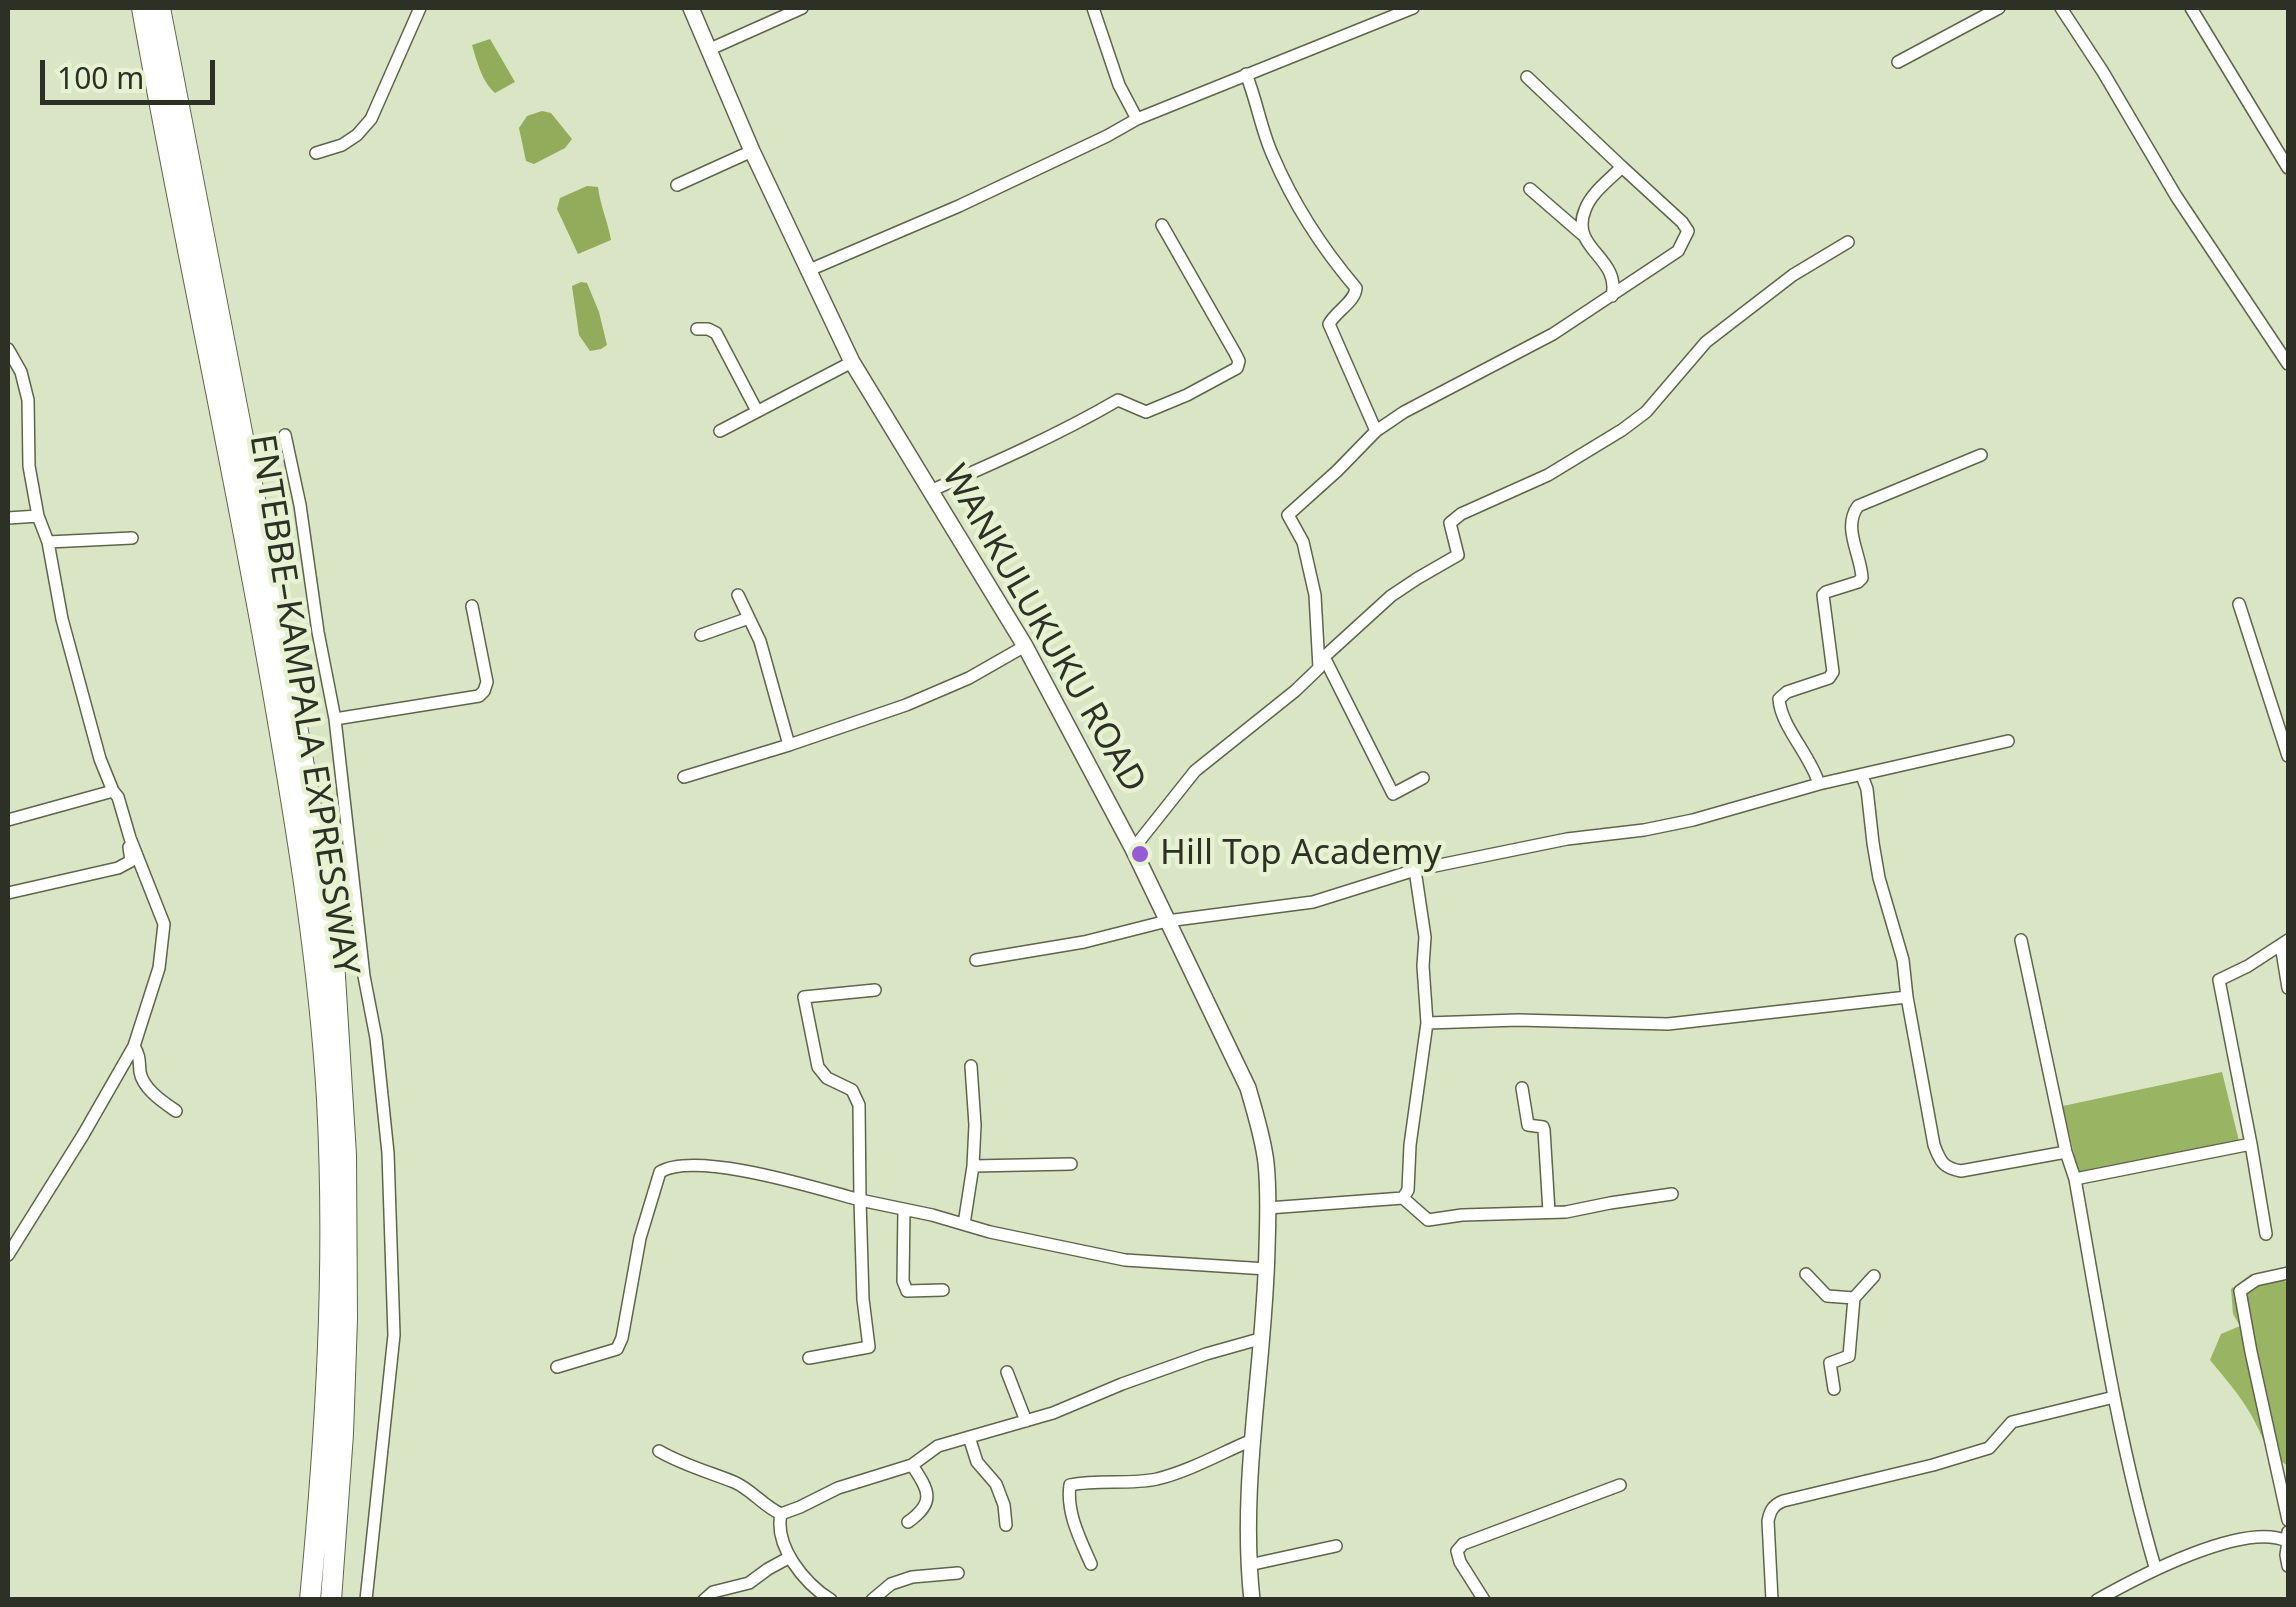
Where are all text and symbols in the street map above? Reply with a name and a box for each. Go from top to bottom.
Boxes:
scale bar [45,40,220,102]
text: 100 m [57,57,144,98]
street label: ENTEBBE–KAMPALA EXPRESSWAY [239,432,367,978]
street label: WANKULUKUKU ROAD [932,458,1154,800]
place label: Hill Top Academy [1160,833,1442,875]
marker: Hill Top Academy [1129,843,1151,865]

